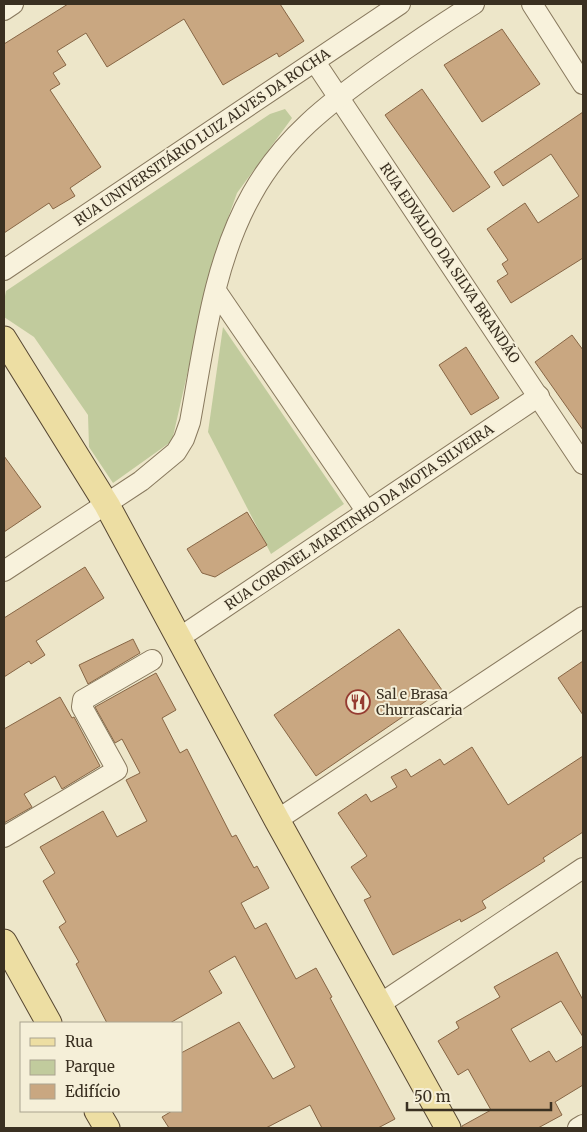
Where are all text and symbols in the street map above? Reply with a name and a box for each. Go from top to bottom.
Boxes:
street label: RUA UNIVERSITÁRIO LUIZ ALVES DA ROCHA [71,44,334,230]
street label: RUA EDVALDO DA SILVA BRANDÃO [376,159,524,367]
street label: RUA CORONEL MARTINHO DA MOTA SILVEIRA [221,420,497,614]
place label: Sal e Brasa Churrascaria [376,685,463,719]
restaurant icon: Sal e Brasa Churrascaria [345,689,371,715]
legend [20,1022,182,1112]
text: Rua [65,1032,93,1051]
text: Parque [65,1057,115,1076]
scale bar [407,1080,551,1112]
text: Edifício [65,1082,121,1101]
text: 50 m [414,1087,451,1106]

